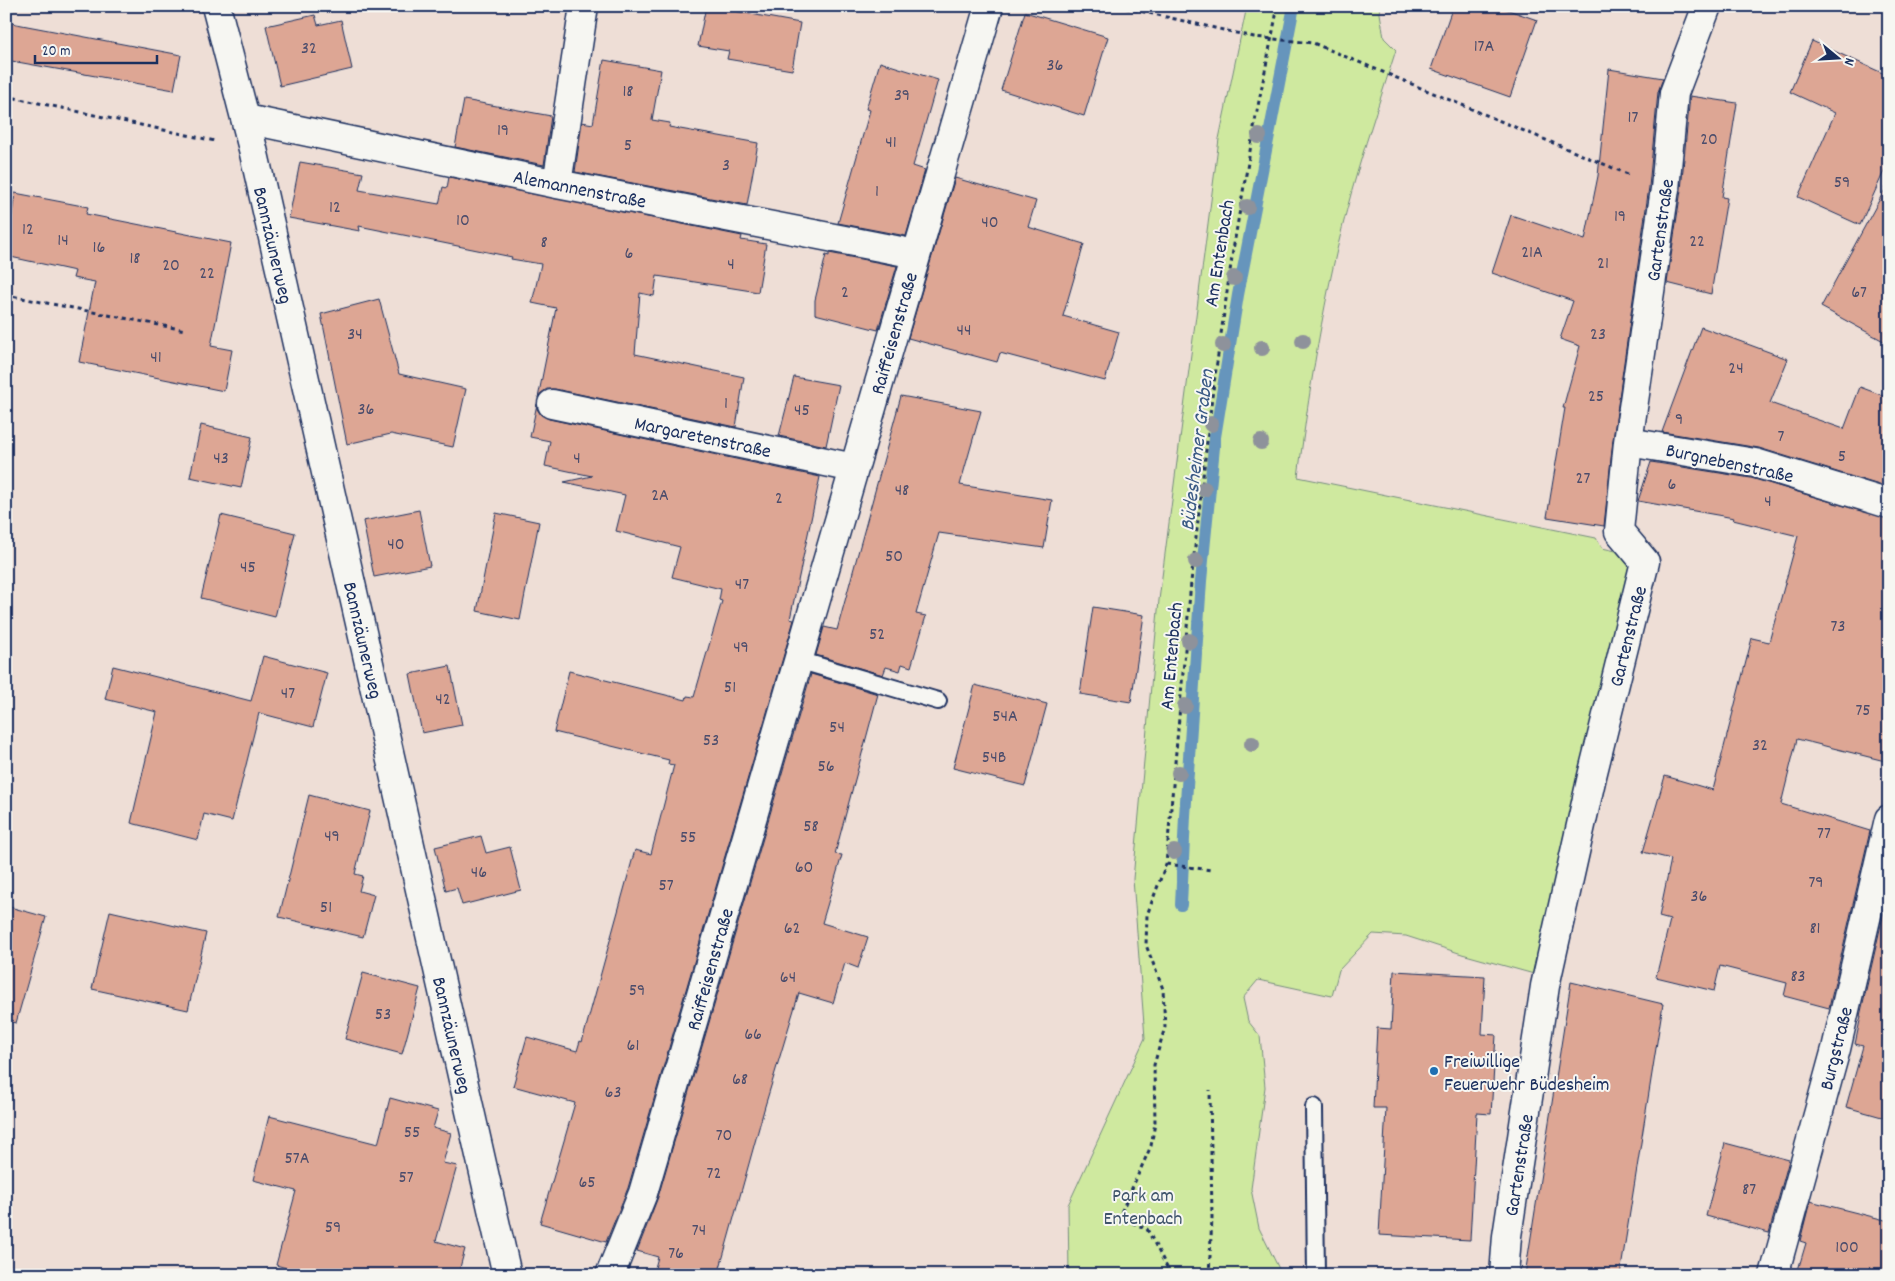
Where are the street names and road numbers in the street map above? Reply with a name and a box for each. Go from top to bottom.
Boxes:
street label: Alemannenstraße [510,164,649,218]
street label: Gartenstraße [1641,177,1683,283]
street label: Bannzäunerweg [244,184,298,307]
street label: Am Entenbach [1199,198,1243,309]
street label: Raiffeisenstraße [865,269,927,398]
street label: Margaretenstraße [631,411,774,467]
street label: Burgnebenstraße [1663,438,1796,492]
street label: Bannzäunerweg [334,579,388,702]
street label: Gartenstraße [1604,583,1656,690]
street label: Am Entenbach [1154,601,1192,711]
street label: Raiffeisenstraße [681,905,743,1034]
street label: Bannzäunerweg [423,974,477,1097]
street label: Burgstraße [1814,1004,1862,1093]
street label: Gartenstraße [1499,1112,1543,1219]

